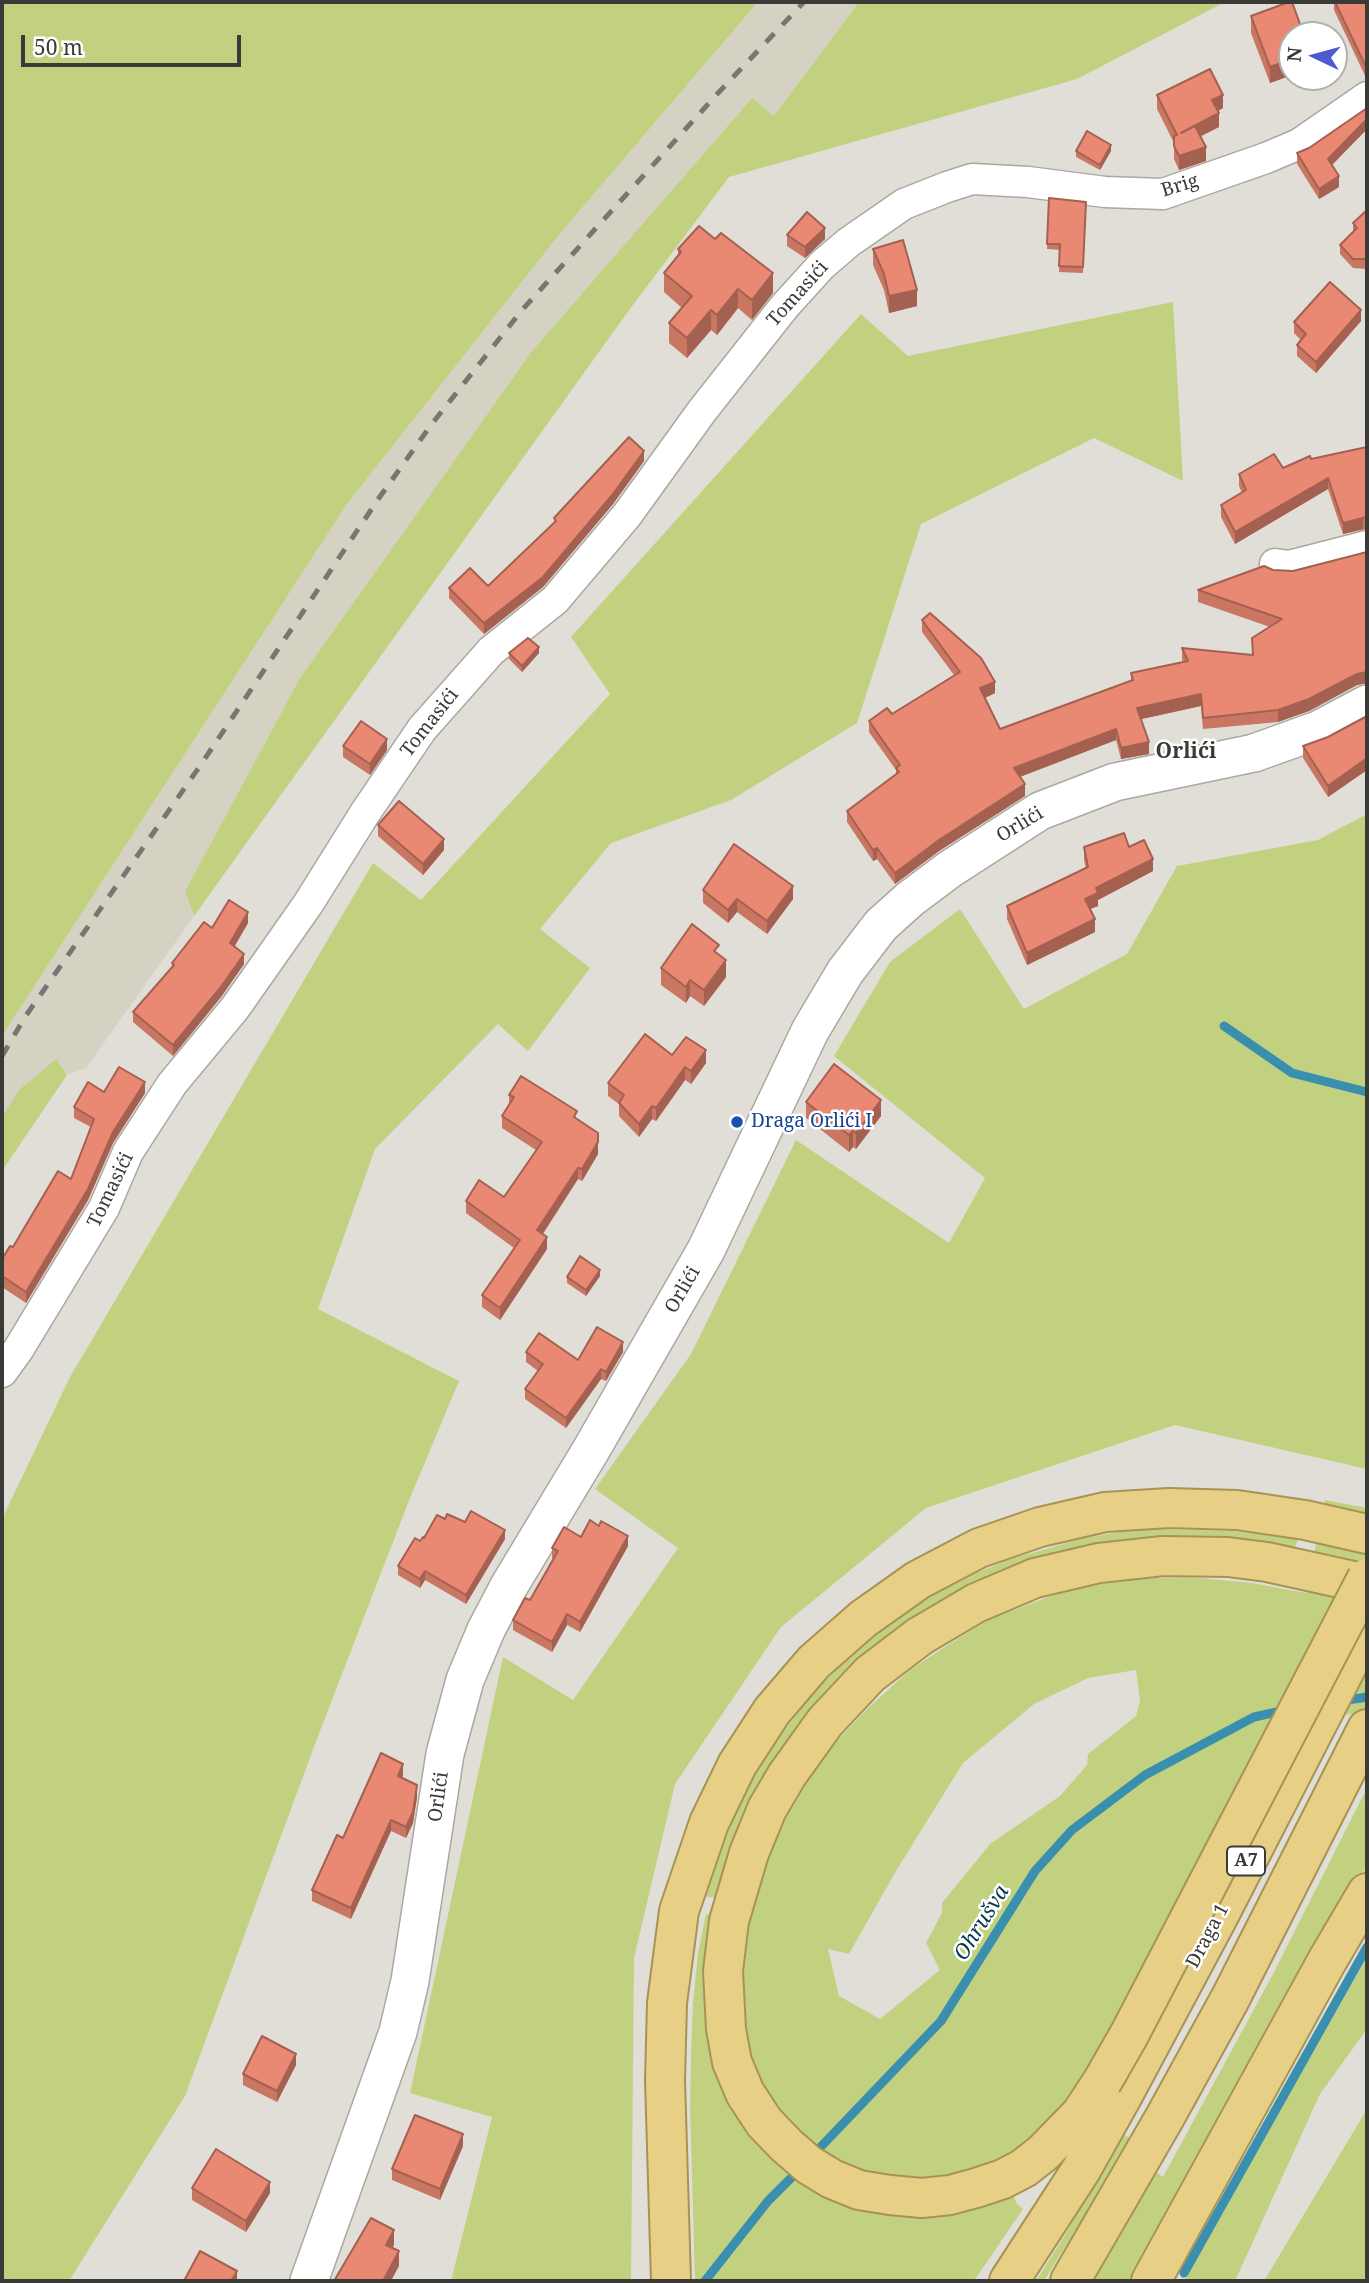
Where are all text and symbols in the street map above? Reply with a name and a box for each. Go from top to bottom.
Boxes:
scale bar [24,21,245,65]
north arrow [1278,21,1348,91]
text: 50 m [34,33,83,61]
text: N [1280,46,1308,63]
street label: Brig [1159,170,1201,202]
street label: Tomasići [763,257,833,331]
street label: Tomasići [396,684,464,762]
district label: Orlići [1156,739,1216,765]
street label: Orlići [993,802,1047,848]
place label: Draga Orlići I [751,1111,872,1133]
marker: Draga Orlići I [729,1114,745,1130]
street label: Tomasići [83,1149,139,1231]
street label: Orlići [661,1262,705,1318]
street label: Orlići [424,1770,454,1824]
road number: A7 [1227,1846,1265,1875]
water label: Ohrušva [949,1881,1015,1965]
street label: Draga 1 [1182,1900,1234,1972]

